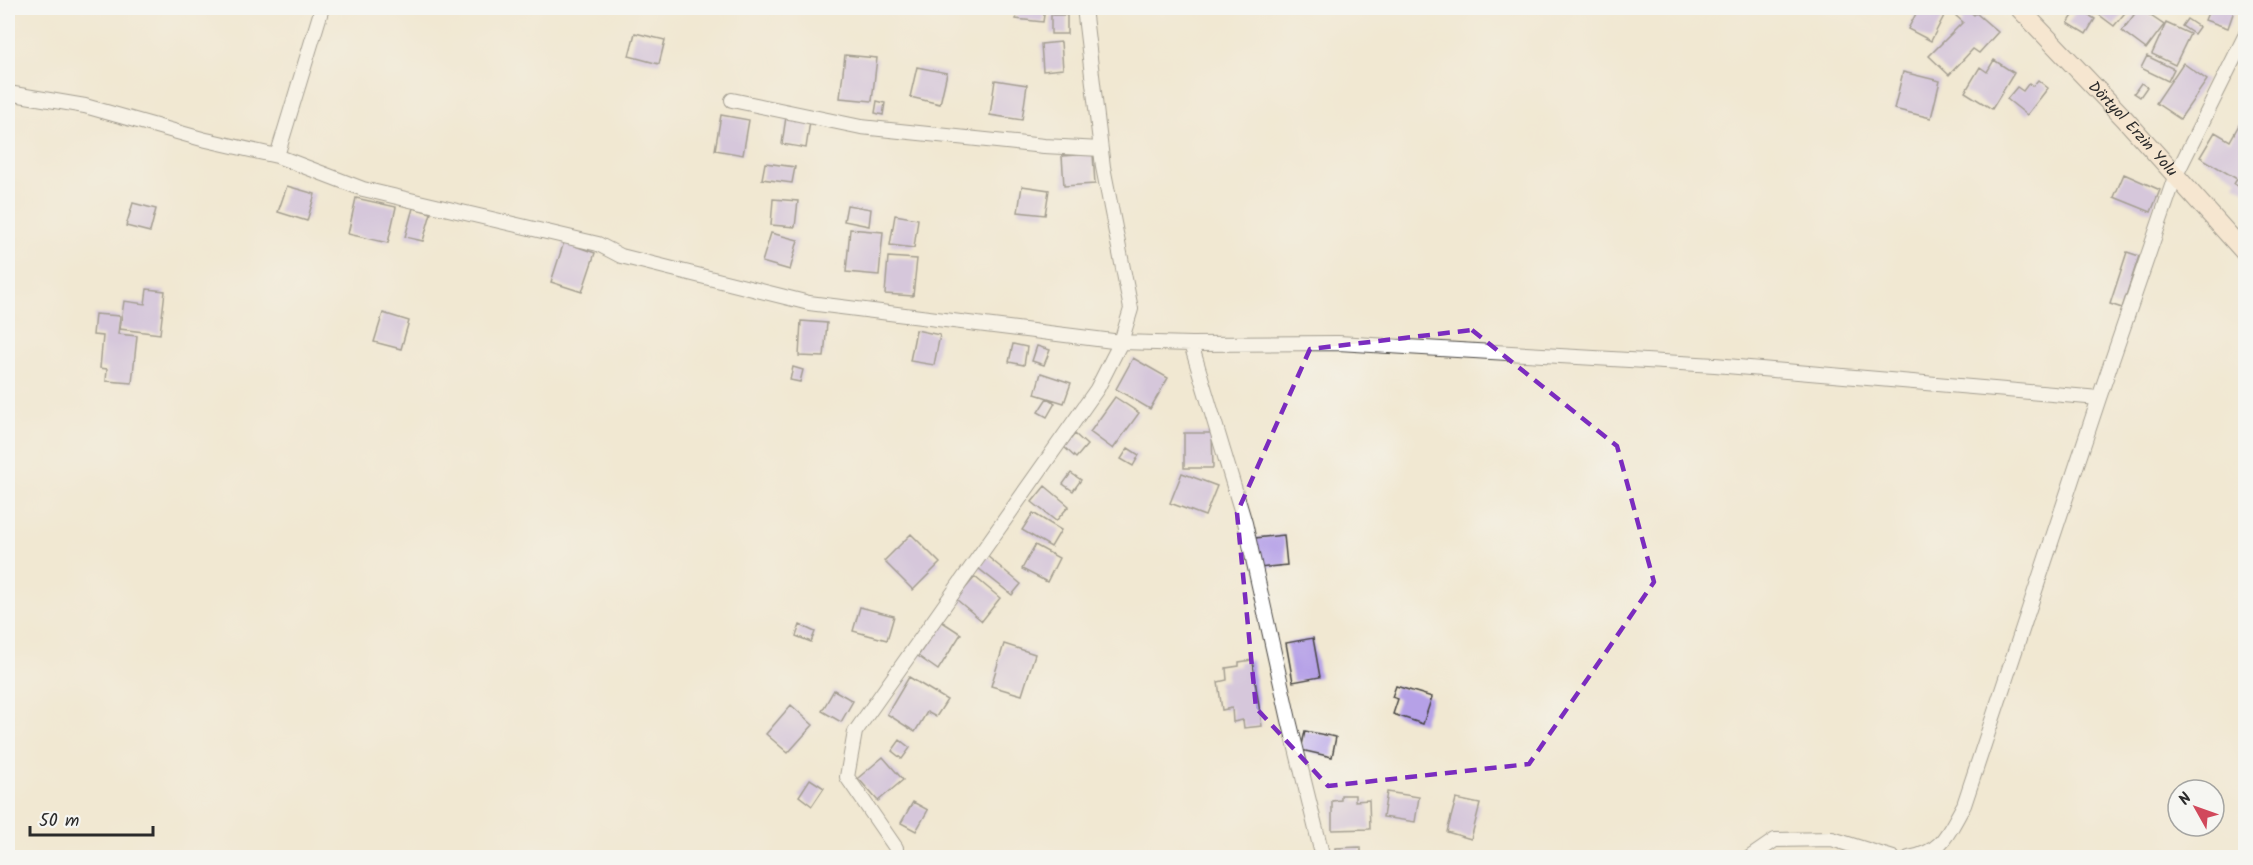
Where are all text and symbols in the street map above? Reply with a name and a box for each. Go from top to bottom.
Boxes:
street label: Dörtyol Erzin Yolu [2082,75,2184,183]
north arrow [2166,778,2226,838]
text: N [2173,787,2198,811]
scale bar [30,799,153,837]
text: 50 m [39,807,79,836]

